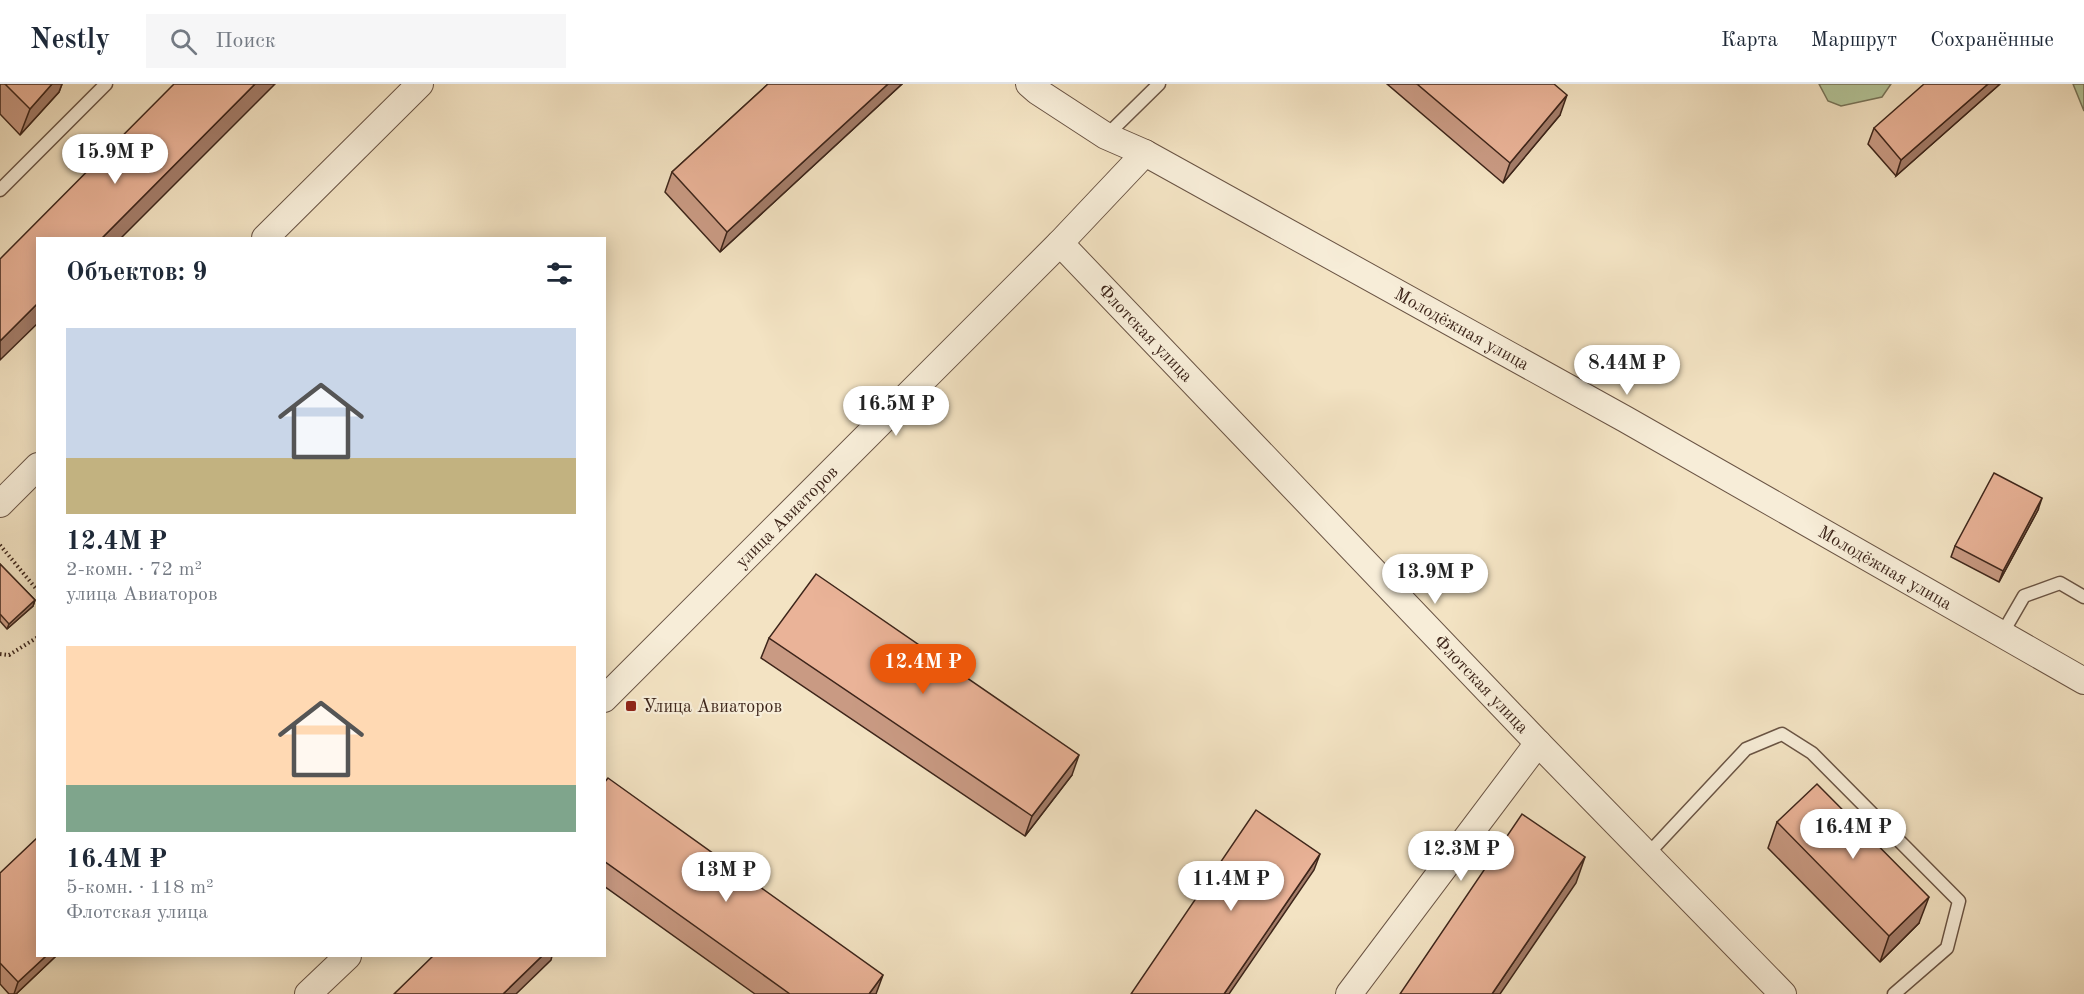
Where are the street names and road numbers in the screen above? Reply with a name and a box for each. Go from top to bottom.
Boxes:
street label: Флотская улица [1094,281,1196,386]
street label: Молодёжная улица [1391,285,1532,374]
street label: улица Авиаторов [733,463,842,572]
street label: Молодёжная улица [1815,523,1955,614]
street label: Флотская улица [1430,632,1532,737]

